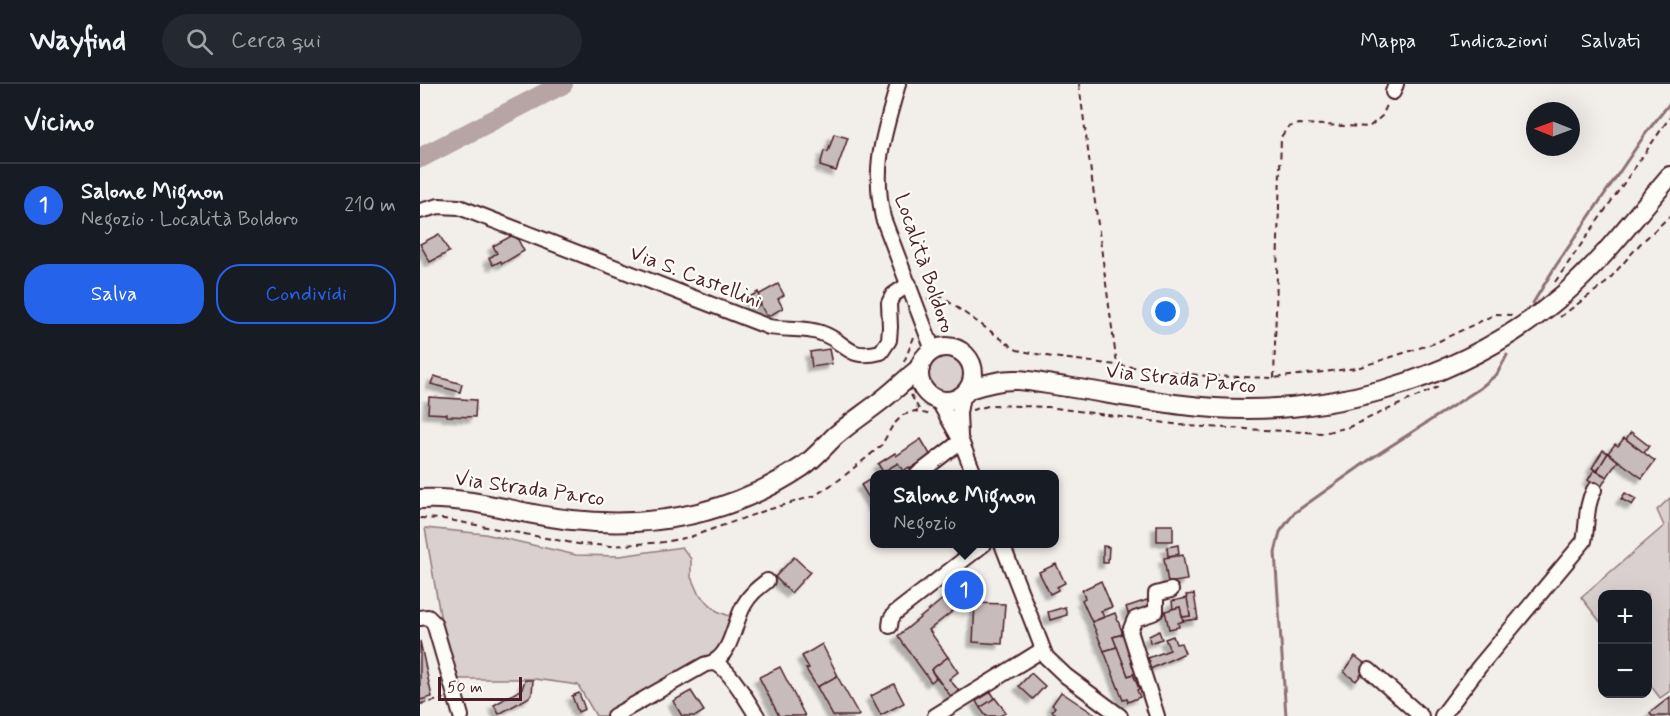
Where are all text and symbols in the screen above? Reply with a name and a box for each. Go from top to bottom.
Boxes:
search box [162,14,582,68]
text: Wayfind [30,23,126,60]
icon: search [183,25,216,58]
text: Cerca qui [231,27,321,55]
text: Mappa [1360,27,1416,55]
text: Indicazioni [1449,27,1548,55]
text: Salvati [1581,27,1640,55]
north arrow [1526,102,1580,156]
text: Vicino [24,106,94,140]
text: Salone Mignon [81,178,224,206]
street label: Località Boldoro [887,190,961,337]
text: 1 [39,192,48,219]
text: 210 m [344,192,396,219]
text: Negozio · Località Boldoro [81,206,298,233]
street label: Via S. Castellini [626,239,766,315]
button: Salva [24,264,204,324]
button: Condividi [216,264,396,324]
your location [1151,297,1180,326]
street label: Via Strada Parco [1104,357,1257,401]
street label: Via Strada Parco [453,465,607,513]
popup [870,470,1059,548]
text: Salone Mignon [893,482,1036,510]
text: Negozio [893,510,956,537]
pin: 1 [944,568,984,612]
map controls [1598,590,1652,698]
button: + [1598,590,1652,644]
button: − [1598,644,1652,698]
scale bar [438,674,522,702]
text: 50 m [447,677,483,698]

